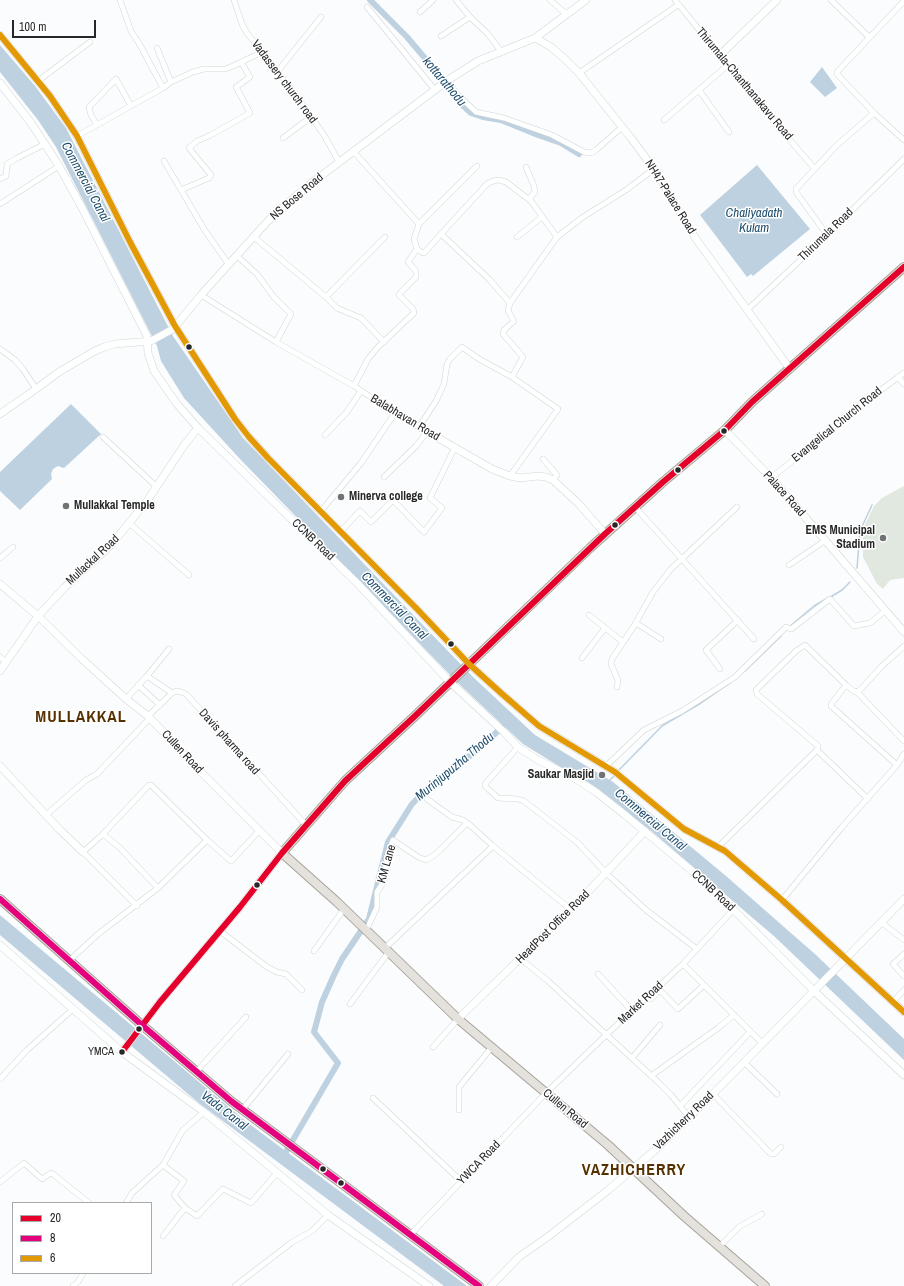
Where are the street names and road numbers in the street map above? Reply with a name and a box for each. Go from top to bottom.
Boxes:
street label: Thirumala-Chanthanakavu Road [693,25,795,143]
street label: Vadassery church road [248,38,320,126]
street label: NH47-Palace Road [641,157,699,237]
street label: NS Bose Road [267,171,327,223]
street label: Thirumala Road [796,205,856,265]
street label: Evangelical Church Road [789,384,885,466]
street label: Balabhavan Road [368,392,442,444]
street label: Palace Road [760,468,808,520]
street label: CCNB Road [289,516,337,564]
street label: Mullackal Road [63,532,123,588]
street label: Davis pharma road [196,706,262,778]
street label: Cullen Road [158,727,206,777]
street label: KM Lane [375,843,399,885]
street label: CCNB Road [688,867,738,915]
street label: HeadPost Office Road [513,887,593,967]
street label: Market Road [615,979,667,1027]
street label: Cullen Road [540,1086,590,1132]
street label: Vazhicherry Road [651,1089,717,1153]
street label: YWCA Road [454,1138,504,1188]

